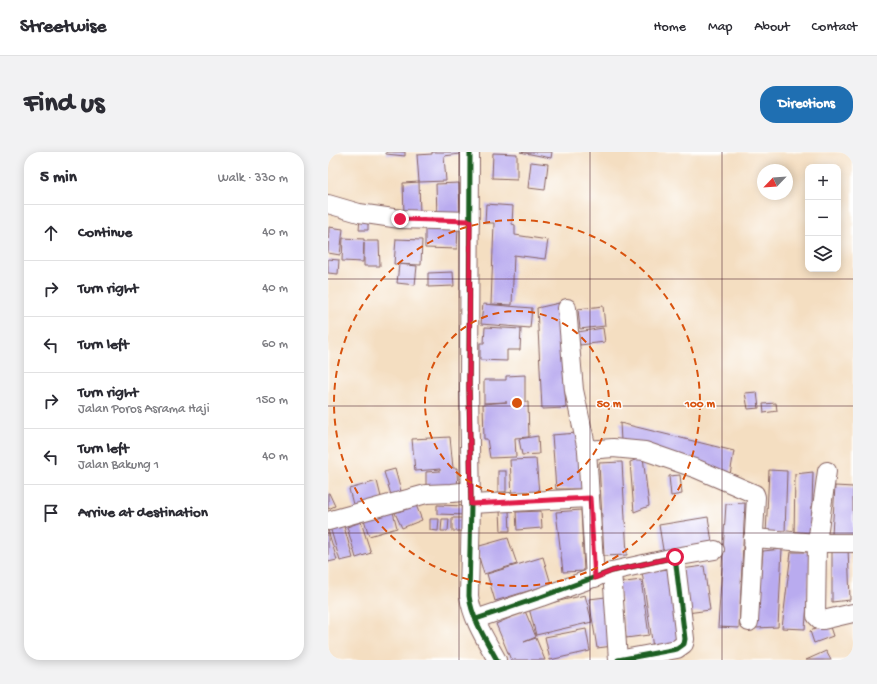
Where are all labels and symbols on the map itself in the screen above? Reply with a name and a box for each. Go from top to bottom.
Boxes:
north arrow [757,164,793,200]
route end [391,210,409,228]
centre of rings [510,396,524,410]
text: 50 m [597,398,622,412]
text: 100 m [684,398,715,412]
route start [666,548,684,566]

